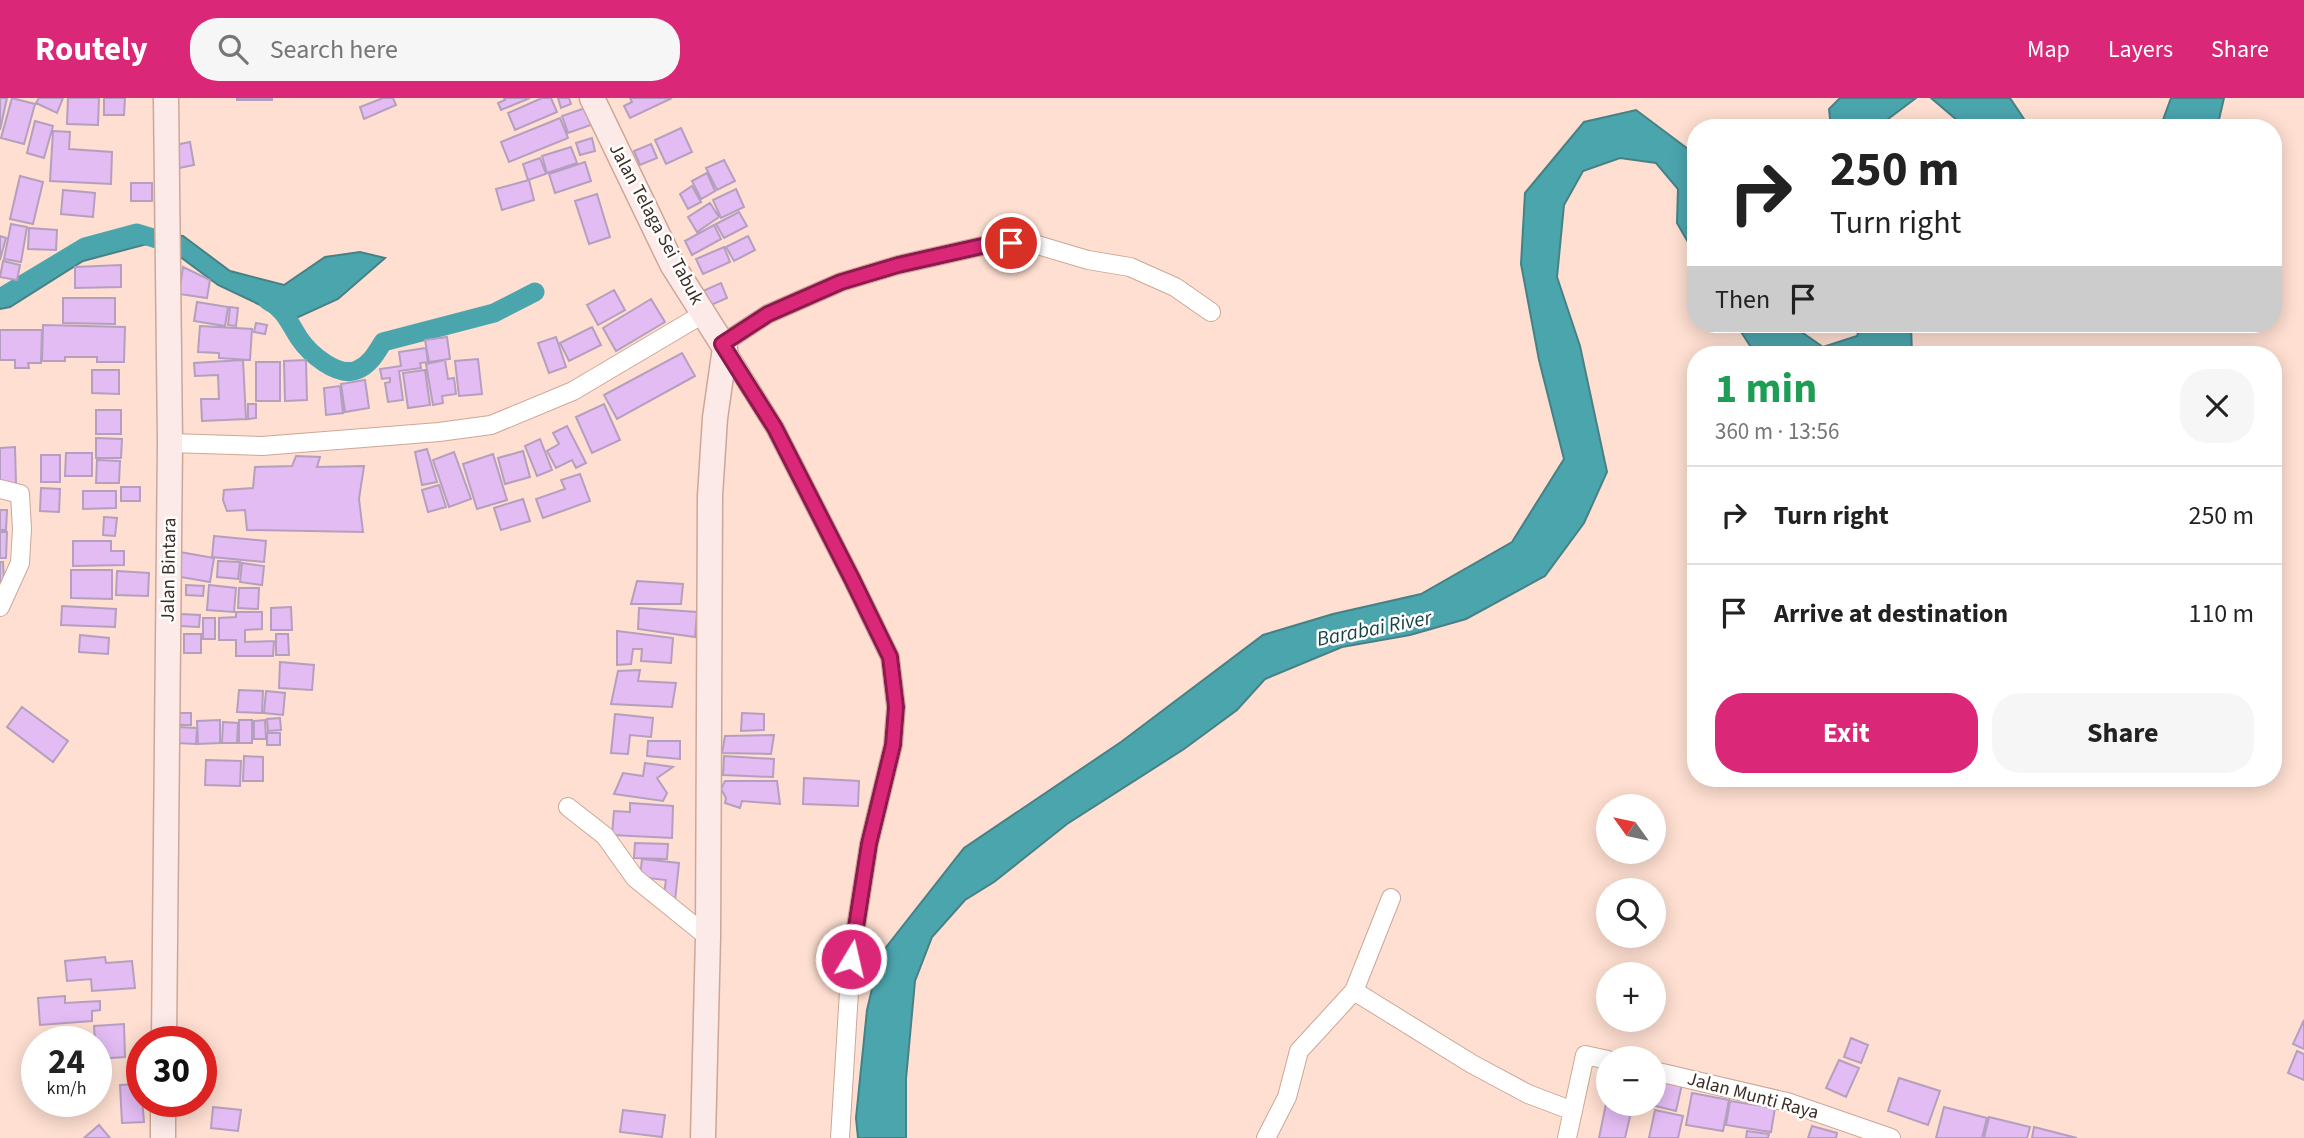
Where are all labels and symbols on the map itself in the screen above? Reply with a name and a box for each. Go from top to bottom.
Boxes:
street label: Jalan Telaga Sei Tabuk [602,138,710,310]
pin [981,213,1041,273]
street label: Jalan Bintara [155,517,183,623]
water label: Barabai River [1314,602,1435,654]
north arrow [1596,794,1666,864]
position arrow [814,922,888,996]
speed limit sign: 30 [126,1026,217,1117]
street label: Jalan Munti Raya [1684,1065,1822,1127]

